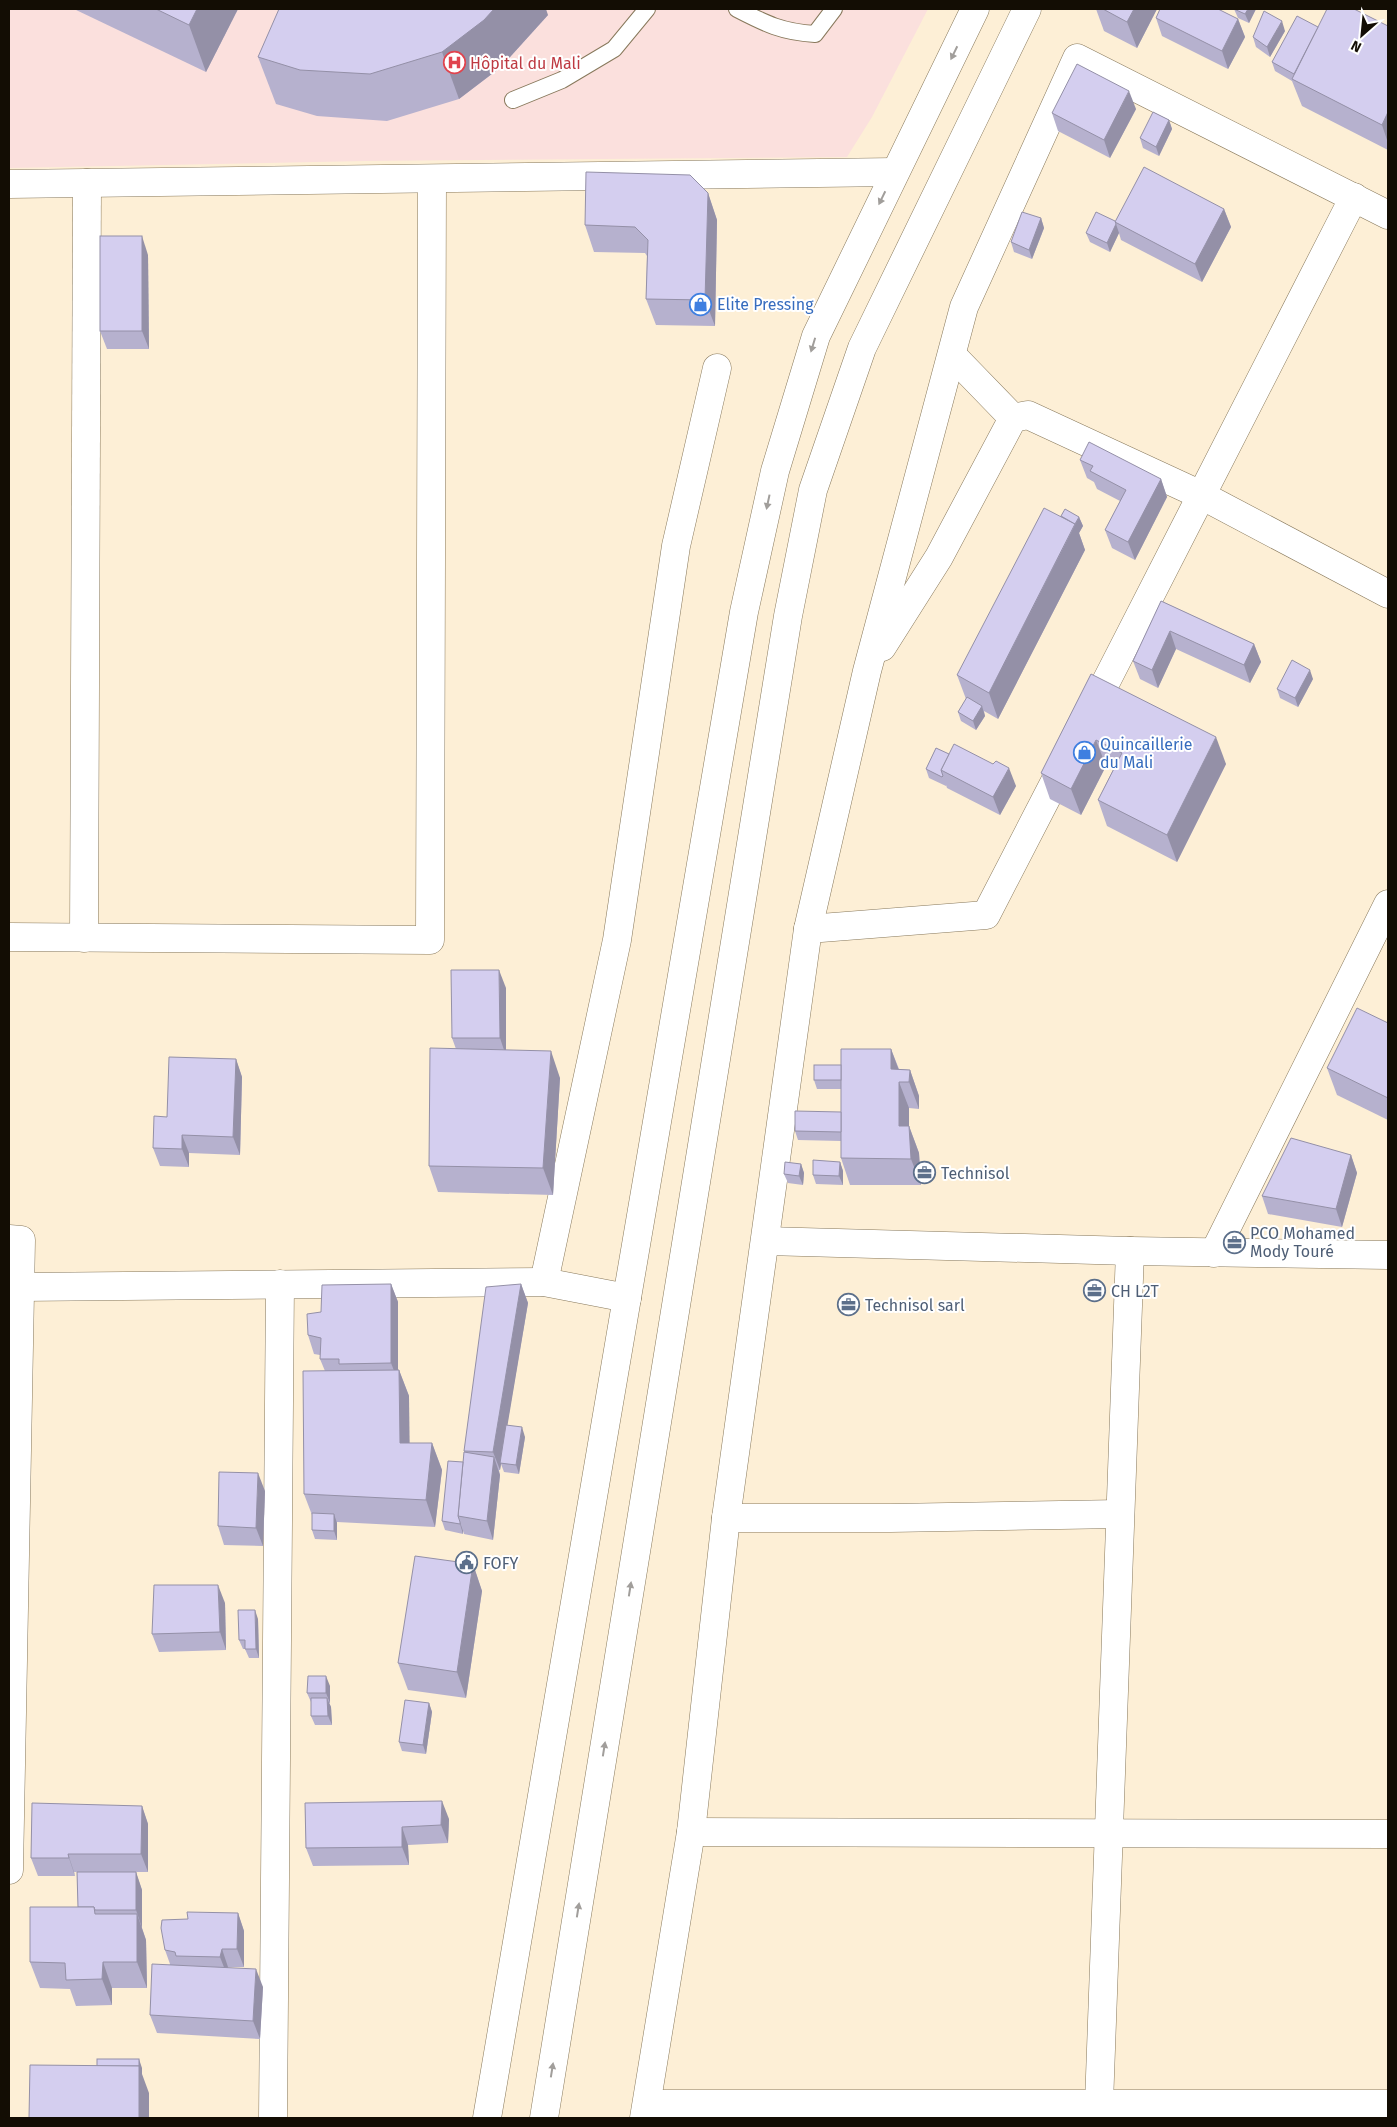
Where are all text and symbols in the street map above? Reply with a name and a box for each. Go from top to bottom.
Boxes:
north arrow [1337,10,1387,60]
text: N [1348,36,1364,56]
one-way arrow [949,45,958,60]
hospital icon: Hôpital du Mali [442,51,466,75]
place label: Hôpital du Mali [470,54,581,73]
one-way arrow [878,191,886,206]
shop icon: Elite Pressing [689,292,713,316]
place label: Elite Pressing [717,295,814,314]
one-way arrow [809,338,817,353]
one-way arrow [764,494,772,510]
place label: Quincaillerie du Mali [1100,735,1192,772]
shop icon: Quincaillerie du Mali [1072,741,1096,765]
office icon: Technisol [913,1161,937,1185]
place label: Technisol [941,1164,1010,1183]
place label: PCO Mohamed Mody Touré [1250,1224,1355,1261]
office icon: PCO Mohamed Mody Touré [1222,1230,1246,1254]
office icon: CH L2T [1083,1279,1107,1303]
place label: CH L2T [1111,1282,1159,1301]
office icon: Technisol sarl [837,1293,861,1317]
place label: Technisol sarl [865,1296,965,1315]
public building icon: FOFY [455,1551,479,1575]
place label: FOFY [483,1554,518,1573]
one-way arrow [626,1581,634,1597]
one-way arrow [600,1741,608,1757]
one-way arrow [574,1901,582,1917]
one-way arrow [548,2062,556,2078]

